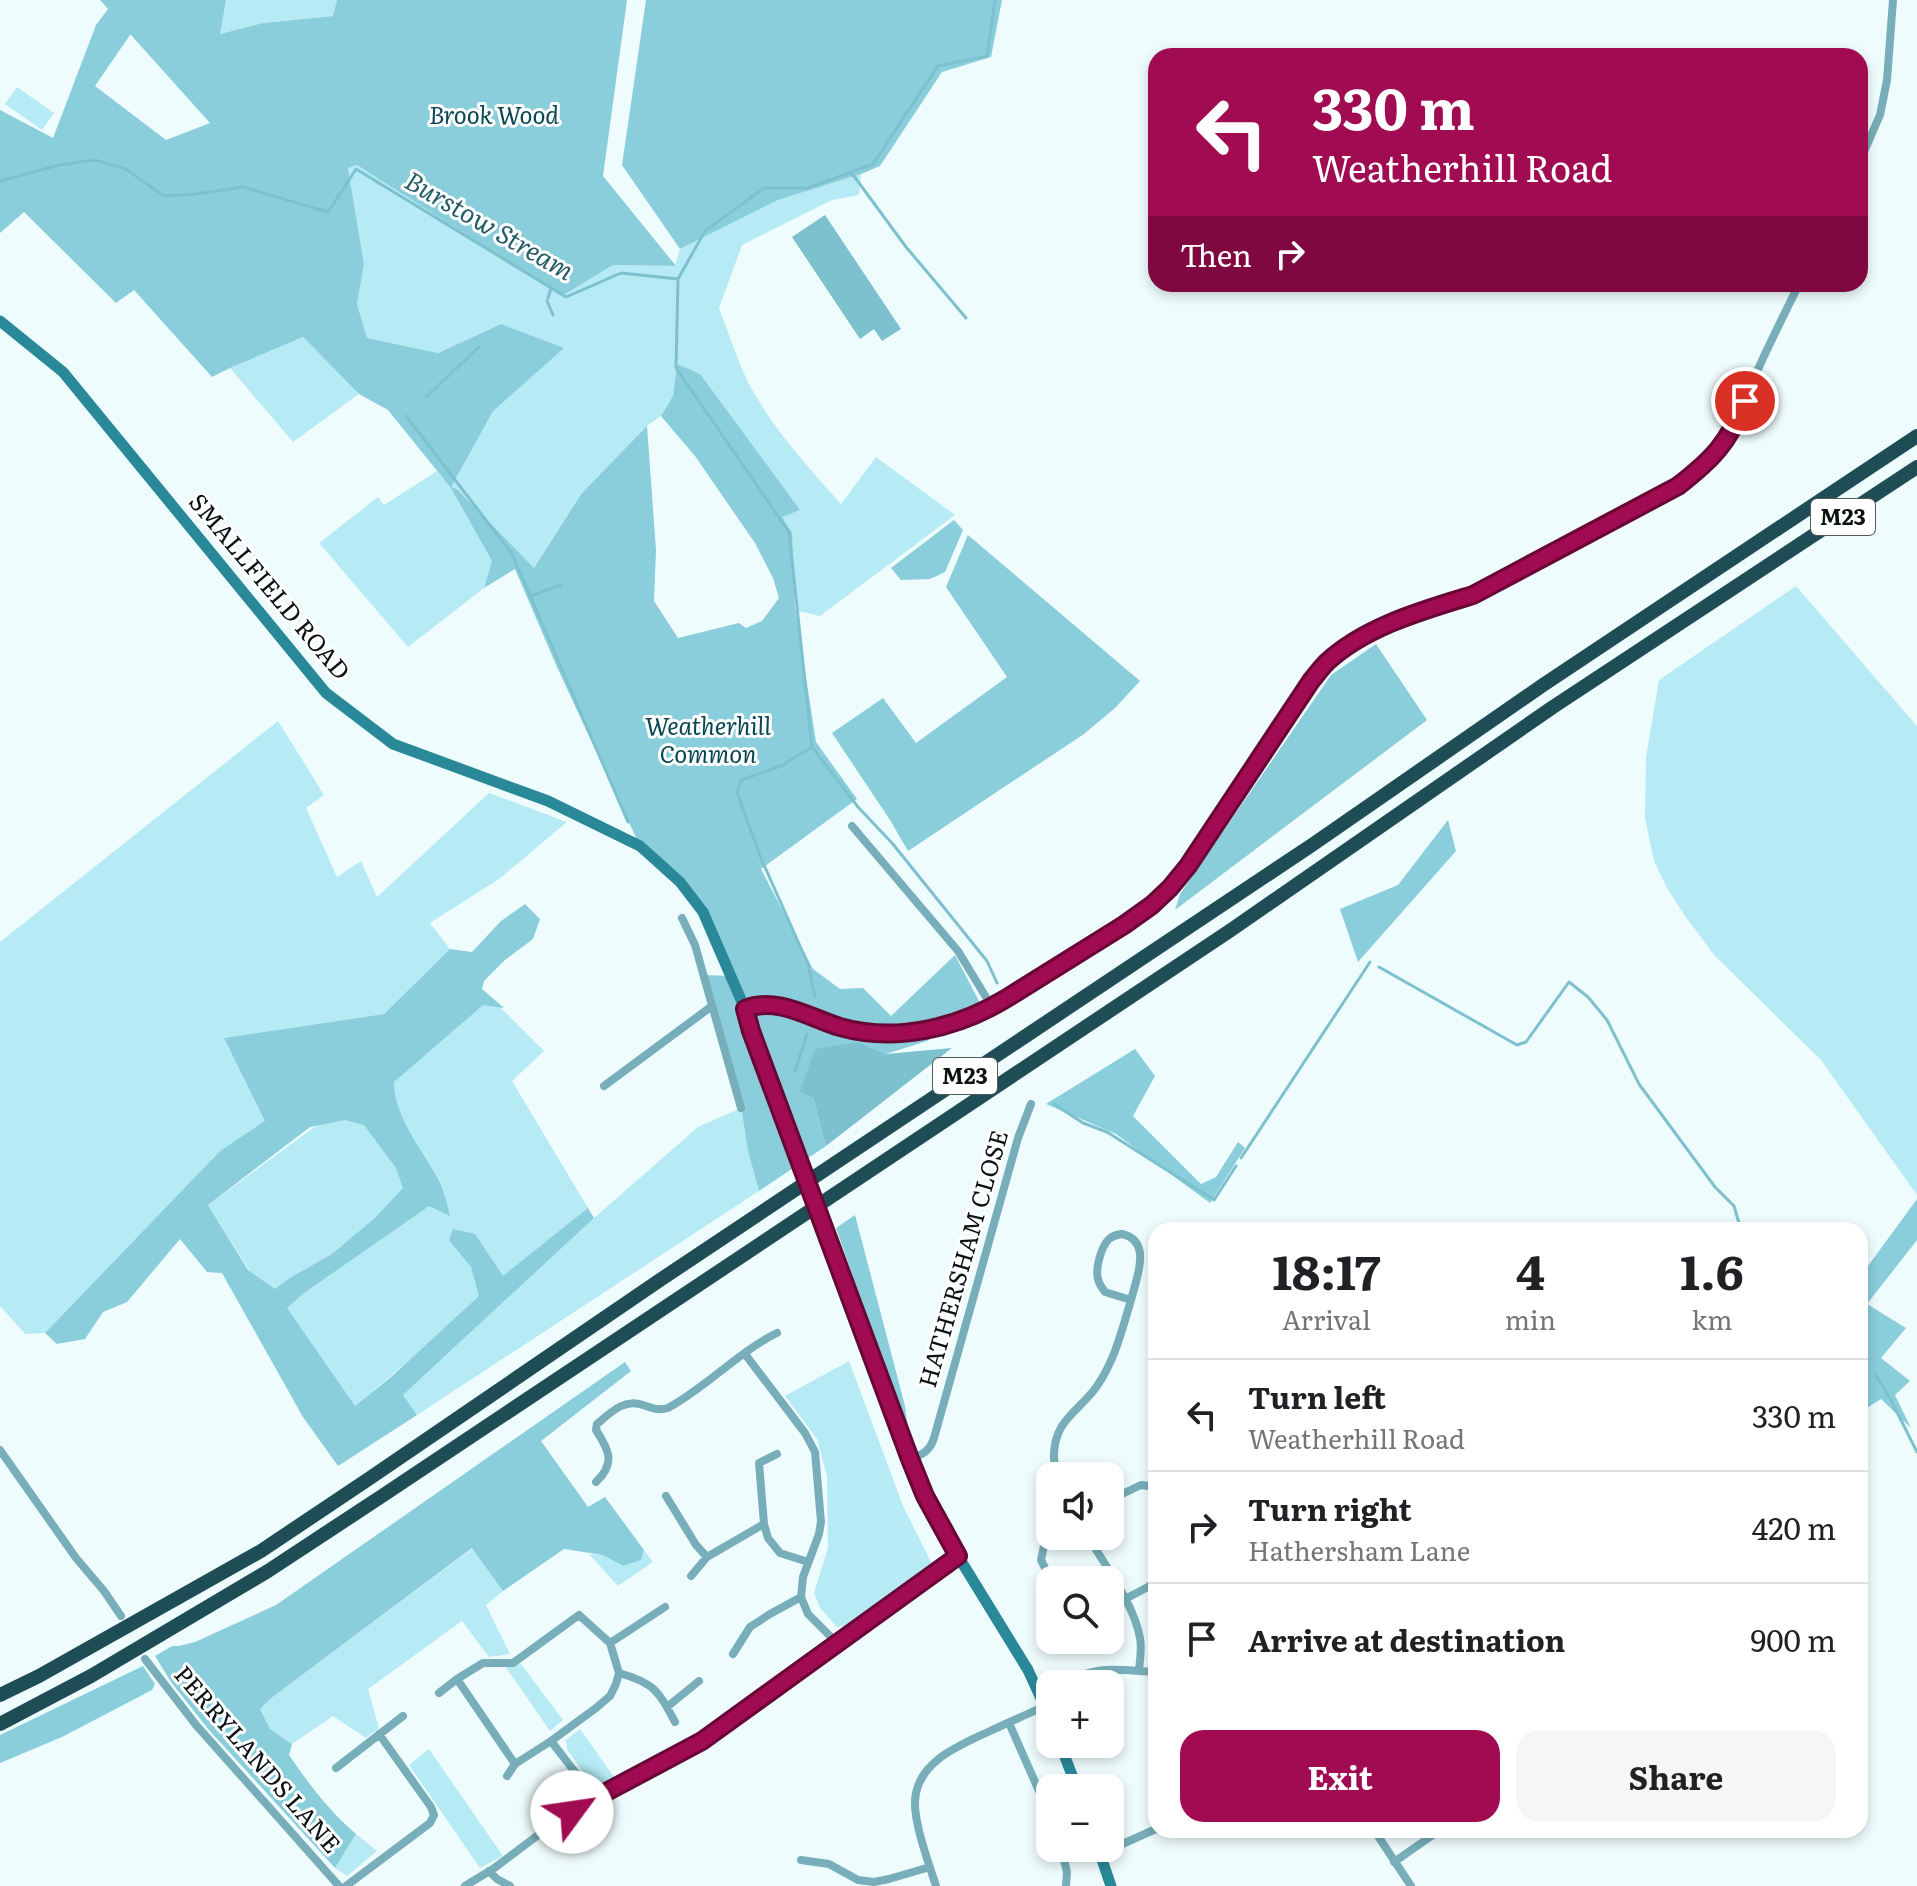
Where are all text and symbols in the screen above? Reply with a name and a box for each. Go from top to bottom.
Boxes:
text: 330 m [1312,64,1475,147]
icon: left [1180,80,1284,184]
park label: Brook Wood [429,96,559,131]
text: Weatherhill Road [1312,140,1612,193]
water label: Burstow Stream [399,160,582,288]
text: Then [1180,232,1252,276]
icon: right [1268,232,1312,276]
pin [1711,367,1779,435]
icon: arrive [1723,379,1767,423]
street label: SMALLFIELD ROAD [182,484,360,686]
road number: M23 [1811,499,1875,535]
park label: Weatherhill Common [645,707,771,770]
road number: M23 [933,1058,997,1094]
street label: HATHERSHAM CLOSE [908,1126,1015,1391]
text: 18:17 [1272,1234,1381,1305]
text: 4 [1516,1234,1545,1305]
text: 1.6 [1680,1234,1744,1305]
text: Arrival [1282,1299,1371,1338]
text: min [1505,1299,1556,1338]
text: km [1691,1299,1732,1338]
text: Turn left [1248,1374,1386,1418]
icon: left [1180,1393,1224,1437]
text: 330 m [1752,1393,1836,1437]
text: Weatherhill Road [1248,1418,1465,1457]
map controls [1036,1462,1124,1862]
button: sound [1036,1462,1124,1550]
text: Turn right [1248,1486,1412,1530]
icon: right [1180,1505,1224,1549]
text: 420 m [1752,1505,1836,1549]
text: Hathersham Lane [1248,1530,1470,1569]
button: search [1036,1566,1124,1654]
icon: arrive [1180,1617,1224,1661]
text: Arrive at destination [1248,1617,1565,1661]
text: 900 m [1751,1617,1836,1661]
street label: PERRYLANDS LANE [168,1657,350,1860]
button: + [1036,1670,1124,1758]
button: Exit [1180,1730,1500,1822]
button: Share [1516,1730,1836,1822]
position arrow [530,1770,614,1854]
button: − [1036,1774,1124,1862]

